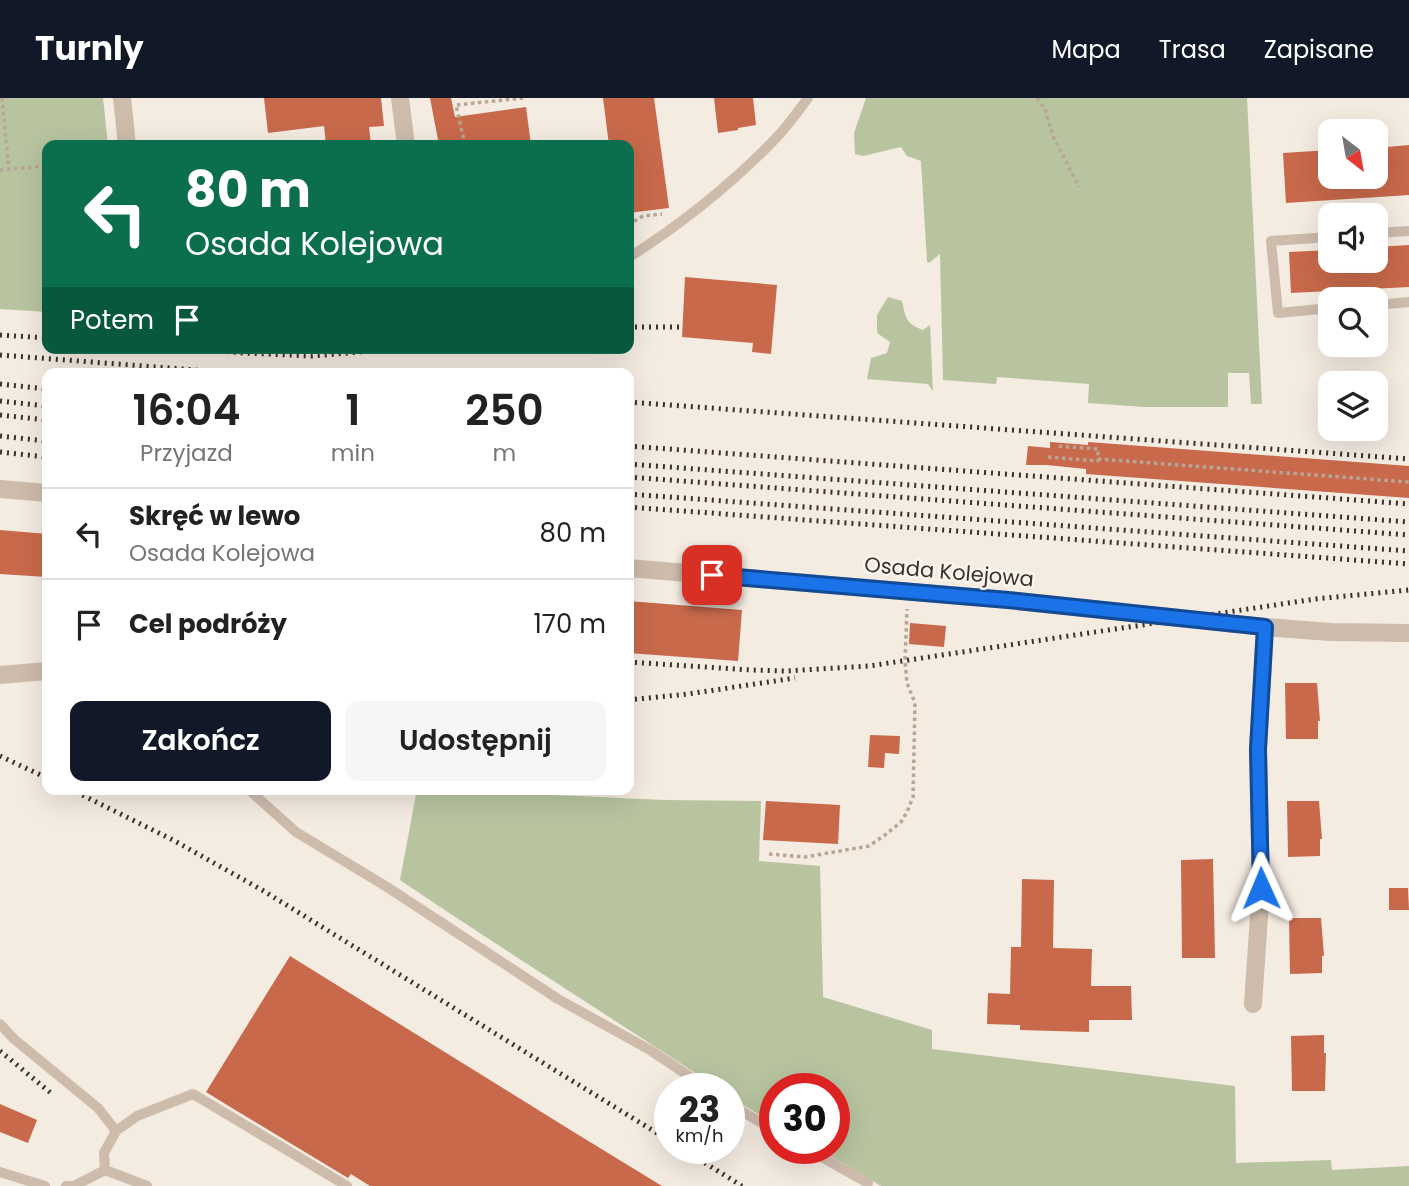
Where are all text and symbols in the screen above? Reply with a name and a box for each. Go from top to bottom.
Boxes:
text: Turnly [35,25,144,72]
text: Mapa [1051,33,1121,66]
text: Trasa [1159,33,1226,66]
text: Zapisane [1264,33,1374,66]
north arrow [1318,119,1388,189]
map controls [1318,119,1388,441]
text: 80 m [185,156,311,224]
icon: left [70,168,161,259]
button: sound [1318,203,1388,273]
text: Osada Kolejowa [185,221,444,266]
button: search [1318,287,1388,357]
icon: arrive [168,301,206,339]
text: Potem [70,302,154,338]
button: layers [1318,371,1388,441]
text: 16:04 [132,381,240,440]
text: 1 [345,381,360,440]
text: 250 [465,381,544,440]
text: Przyjazd [140,437,233,469]
text: min [331,437,375,469]
text: m [493,437,516,469]
text: Skręć w lewo [129,498,300,534]
icon: left [70,515,108,553]
text: 80 m [540,515,606,551]
text: Osada Kolejowa [129,537,315,569]
pin [682,545,742,605]
street label: Osada Kolejowa [863,550,1035,593]
icon: arrive [693,556,731,594]
icon: arrive [70,606,108,644]
text: Cel podróży [129,606,287,642]
text: 170 m [533,606,606,642]
button: Zakończ [70,701,331,781]
button: Udostępnij [345,701,606,781]
position arrow [1224,851,1298,925]
speed limit sign: 30 [759,1073,850,1164]
text: 23 [679,1085,720,1134]
text: km/h [676,1123,723,1148]

